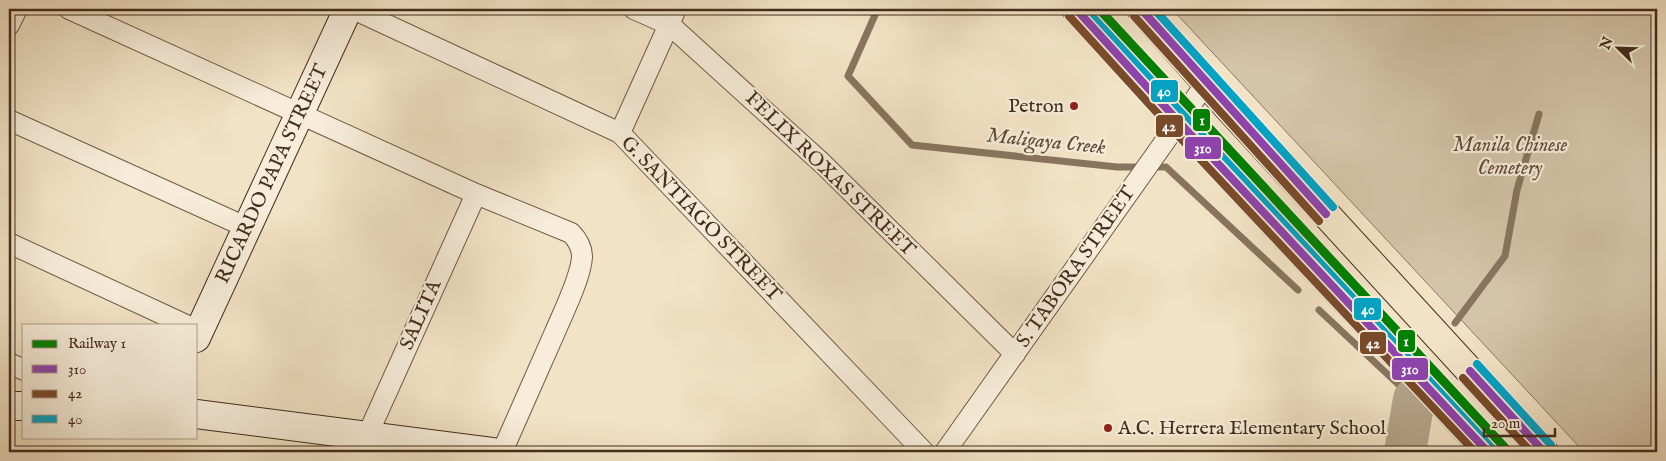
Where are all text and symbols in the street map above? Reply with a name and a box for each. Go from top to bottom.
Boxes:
north arrow [1594,22,1644,72]
text: N [1596,34,1618,53]
street label: RICARDO PAPA STREET [210,60,334,288]
line badge: 40 [1150,79,1179,103]
text: 40 [1157,83,1171,101]
street label: FELIX ROXAS STREET [740,86,921,262]
place label: Petron [1008,94,1064,119]
marker: Petron [1068,100,1080,112]
line badge: 1 [1192,108,1211,132]
text: 1 [1199,112,1205,130]
line badge: 42 [1155,114,1184,138]
text: 42 [1162,118,1176,136]
water label: Maligaya Creek [985,122,1108,162]
street label: G. SANTIAGO STREET [615,131,787,307]
park label: Manila Chinese Cemetery [1453,133,1568,181]
line badge: 310 [1184,136,1222,160]
text: 310 [1194,140,1212,158]
street label: S. TABORA STREET [1011,181,1141,352]
street label: SALITA [395,276,448,354]
line badge: 40 [1353,297,1382,321]
text: 40 [1361,301,1375,319]
legend [22,324,198,438]
line badge: 1 [1397,329,1416,353]
line badge: 42 [1359,331,1387,355]
text: 1 [1403,333,1409,351]
text: Railway 1 [68,334,126,353]
text: 42 [1366,335,1380,353]
line badge: 310 [1391,357,1429,381]
text: 310 [68,360,87,379]
text: 310 [1401,361,1419,379]
text: 42 [68,384,82,403]
scale bar [1484,406,1555,438]
text: 40 [68,410,83,429]
text: 20 m [1491,414,1521,433]
place label: A.C. Herrera Elementary School [1117,416,1387,441]
marker: A.C. Herrera Elementary School [1102,422,1114,434]

